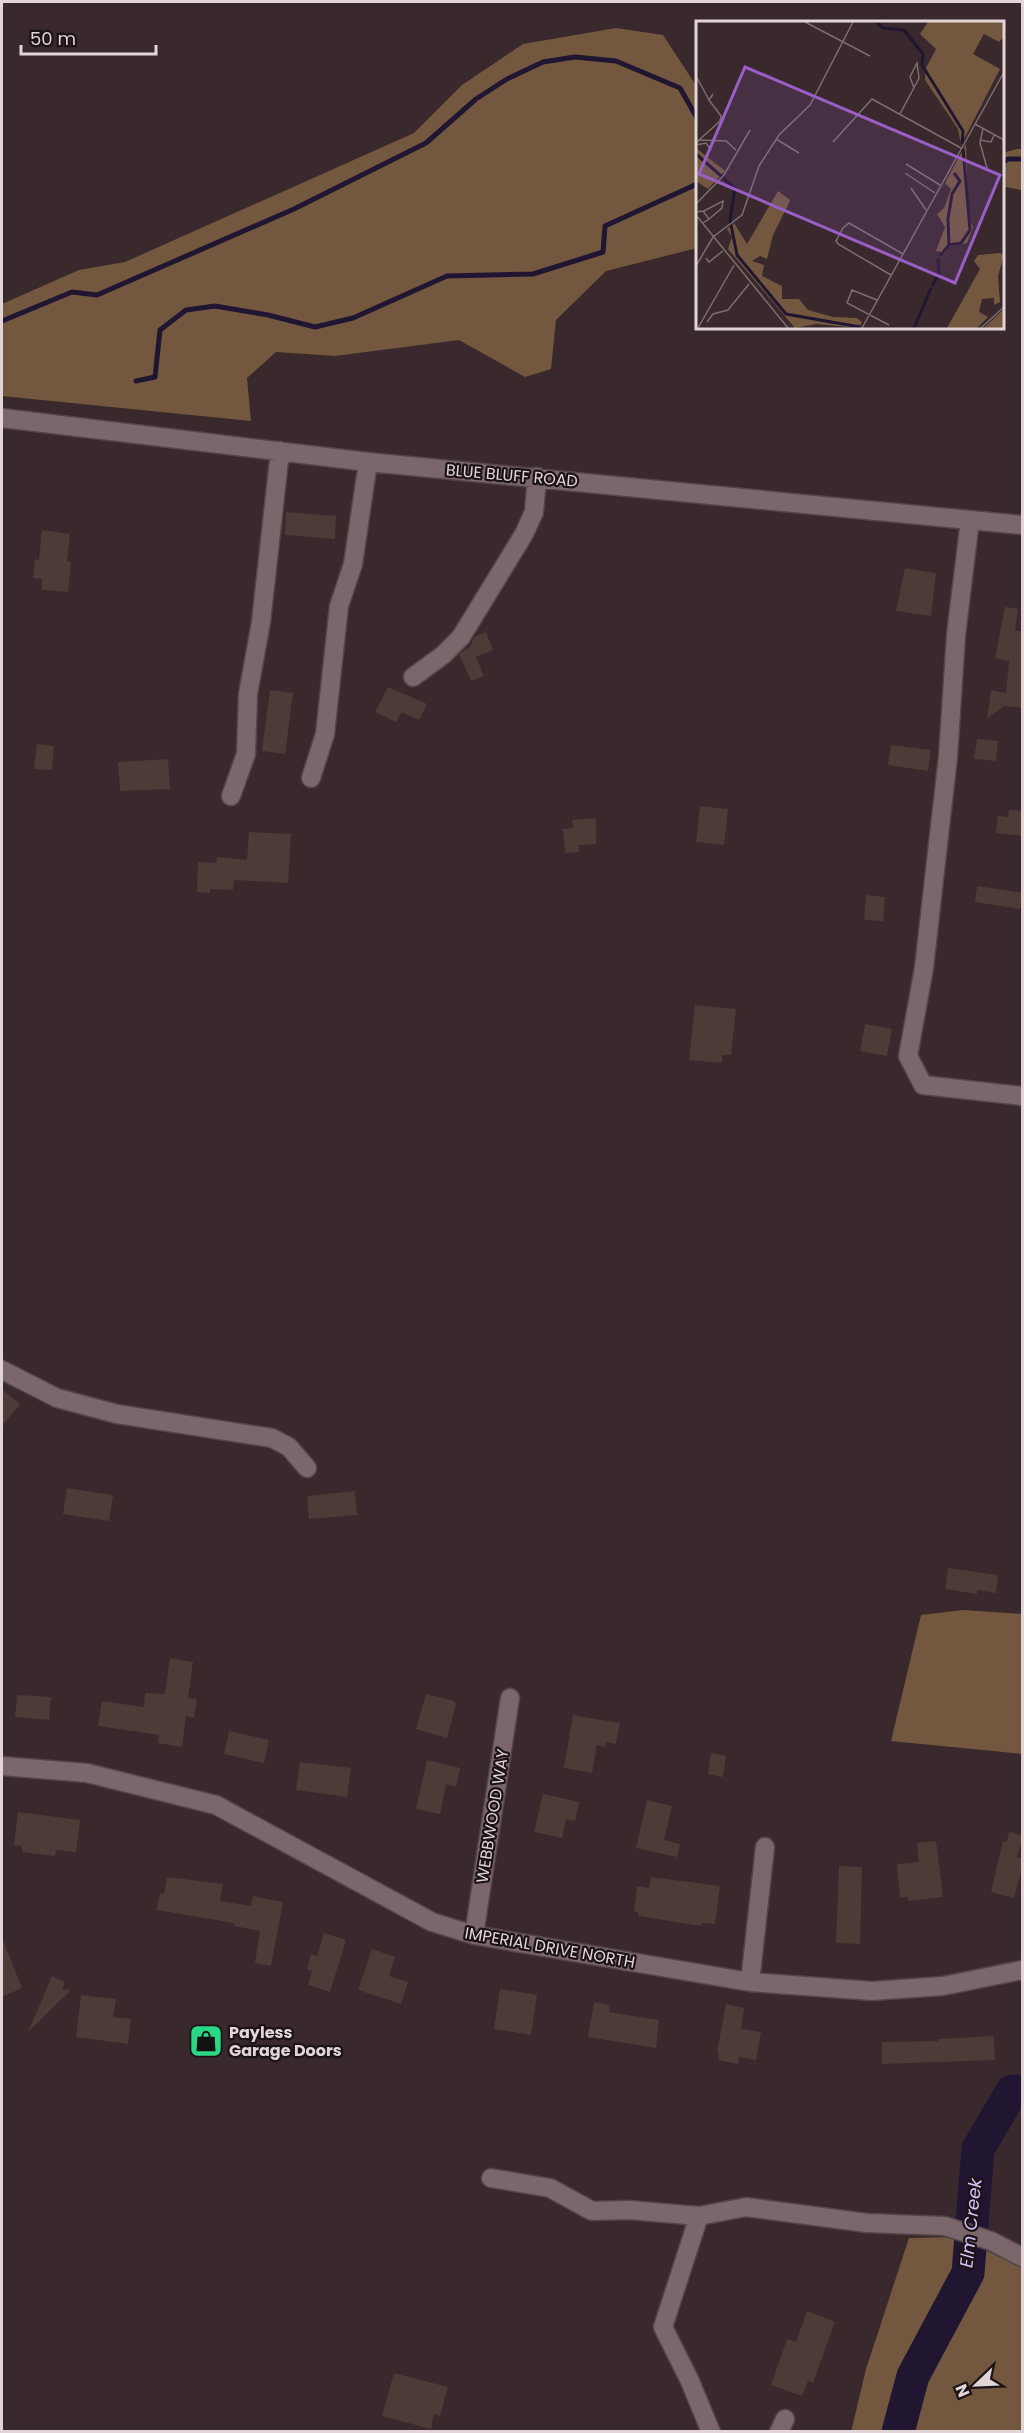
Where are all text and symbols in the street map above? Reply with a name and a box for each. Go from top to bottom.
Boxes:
scale bar [21,18,156,56]
inset map [696,21,1003,328]
text: 50 m [30,26,76,51]
street label: BLUE BLUFF ROAD [445,458,579,493]
street label: WEBBWOOD WAY [471,1747,515,1885]
street label: IMPERIAL DRIVE NORTH [463,1921,637,1974]
place label: Payless Garage Doors [229,2021,342,2062]
shop icon: Payless Garage Doors [188,2023,224,2059]
water label: Elm Creek [953,2176,988,2269]
north arrow [946,2355,1006,2415]
text: N [950,2381,976,2401]

